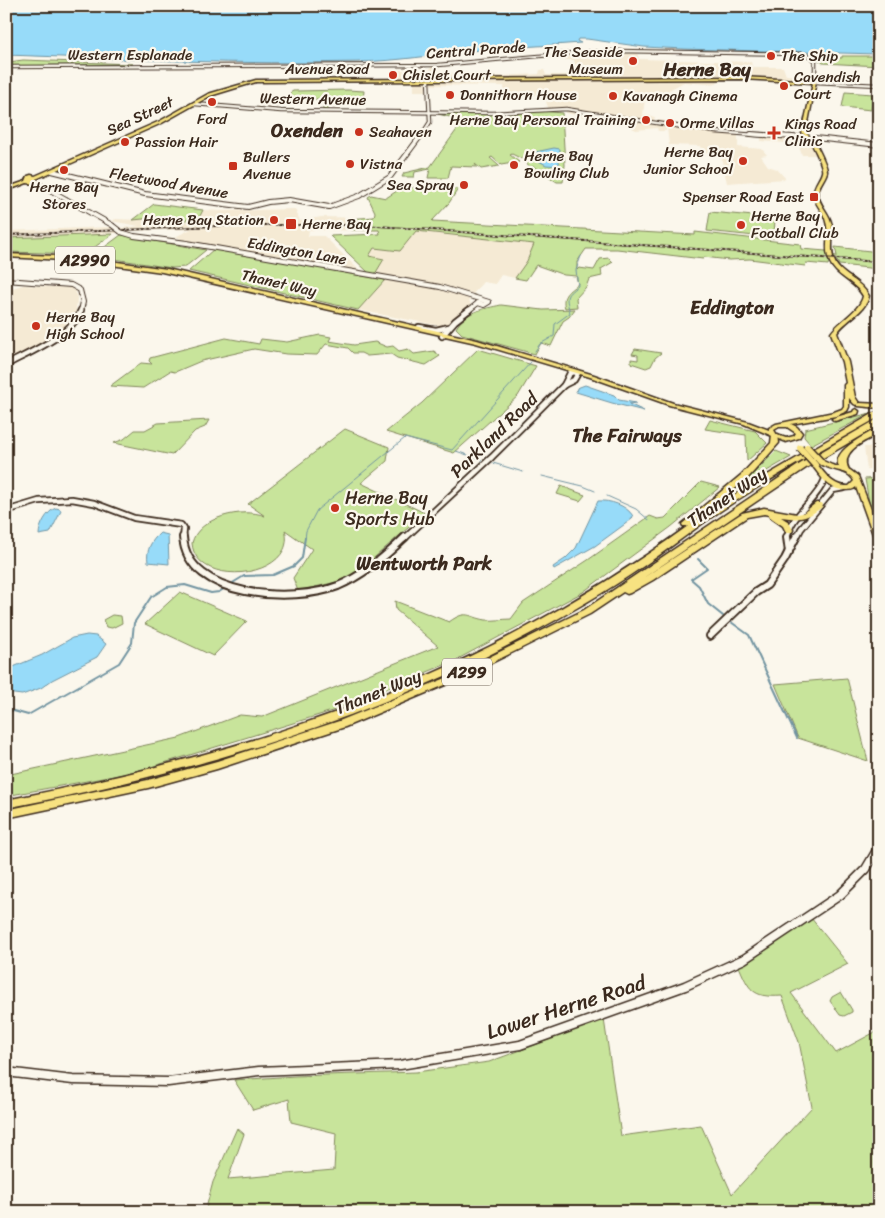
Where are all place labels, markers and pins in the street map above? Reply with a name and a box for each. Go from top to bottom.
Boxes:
place label: The Seaside Museum [544,39,623,82]
place label: The Ship [781,43,838,69]
marker: The Ship [765,50,777,62]
marker: The Seaside Museum [627,55,639,67]
place label: Chislet Court [403,62,492,88]
place label: Cavendish Court [794,64,861,107]
marker: Chislet Court [387,69,399,81]
marker: Cavendish Court [778,80,790,92]
place label: Donnithorn House [460,82,577,108]
place label: Kavanagh Cinema [623,83,738,109]
marker: Donnithorn House [444,89,456,101]
marker: Kavanagh Cinema [607,90,619,102]
marker: Ford [206,96,218,108]
place label: Ford [197,106,228,132]
place label: Herne Bay Personal Training [450,107,636,133]
place label: Orme Villas [680,110,754,136]
place label: Kings Road Clinic [785,111,857,154]
marker: Herne Bay Personal Training [640,114,652,126]
marker: Orme Villas [664,117,676,129]
place label: Seahaven [369,119,432,145]
marker: Seahaven [353,126,365,138]
marker: Kings Road Clinic [767,126,781,140]
place label: Passion Hair [135,129,218,155]
marker: Passion Hair [119,136,131,148]
place label: Herne Bay Junior School [643,139,734,182]
place label: Herne Bay Bowling Club [524,143,609,186]
place label: Bullers Avenue [242,144,291,187]
place label: Vistna [360,151,403,177]
marker: Herne Bay Junior School [737,155,749,167]
marker: Vistna [344,158,356,170]
marker: Herne Bay Bowling Club [508,159,520,171]
marker: Bullers Avenue [227,160,239,172]
marker: Herne Bay Stores [58,164,70,176]
place label: Sea Spray [387,172,454,198]
place label: Herne Bay Stores [29,174,99,217]
marker: Sea Spray [458,179,470,191]
place label: Spenser Road East [683,184,804,210]
marker: Spenser Road East [808,191,820,203]
place label: Herne Bay Football Club [751,203,839,246]
place label: Herne Bay Station [143,207,264,233]
place label: Herne Bay [302,211,371,237]
marker: Herne Bay Station [268,214,280,226]
marker: Herne Bay [284,217,298,231]
marker: Herne Bay Football Club [735,219,747,231]
place label: Herne Bay High School [46,304,125,347]
marker: Herne Bay High School [30,320,42,332]
place label: Herne Bay Sports Hub [345,482,435,535]
marker: Herne Bay Sports Hub [329,502,341,514]

